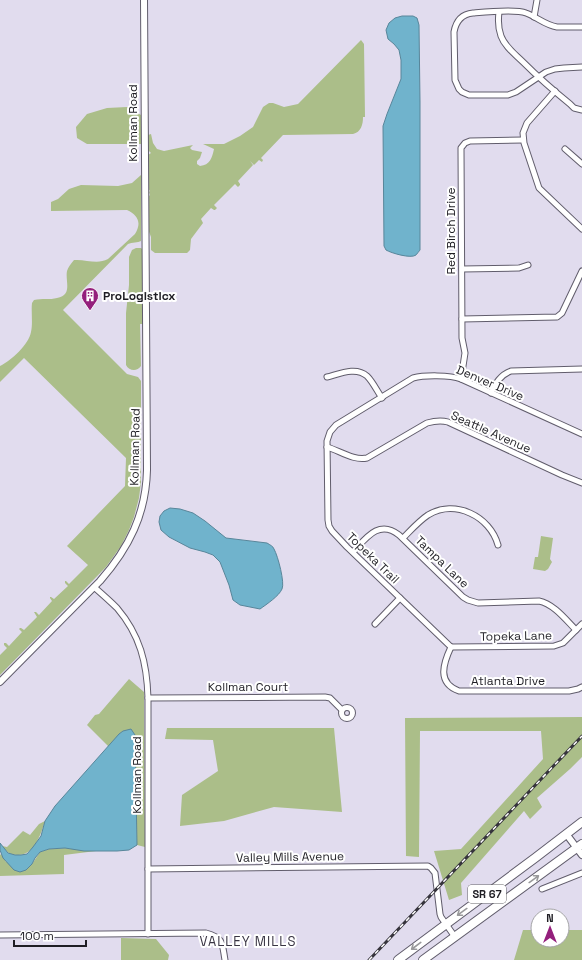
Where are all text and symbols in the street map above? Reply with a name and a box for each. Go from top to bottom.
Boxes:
street label: Kollman Road [125,84,141,162]
street label: Red Birch Drive [443,187,459,275]
building icon: ProLogisticx [80,286,100,311]
place label: ProLogisticx [103,288,175,304]
street label: Denver Drive [454,362,526,404]
street label: Seattle Avenue [448,407,534,457]
street label: Kollman Road [126,408,144,486]
street label: Topeka Trail [343,529,403,587]
street label: Tampa Lane [412,532,472,592]
street label: Topeka Lane [480,627,552,645]
street label: Atlanta Drive [471,673,545,689]
street label: Kollman Court [208,679,288,695]
street label: Kollman Road [129,736,145,814]
street label: Valley Mills Avenue [236,848,344,866]
one-way arrow [529,875,540,883]
road number: SR 67 [468,885,506,903]
one-way arrow [457,908,468,916]
north arrow [530,908,570,948]
text: N [546,911,554,925]
scale bar [14,922,86,948]
text: 100 m [20,928,54,944]
district label: VALLEY MILLS [200,933,296,950]
one-way arrow [410,942,421,951]

